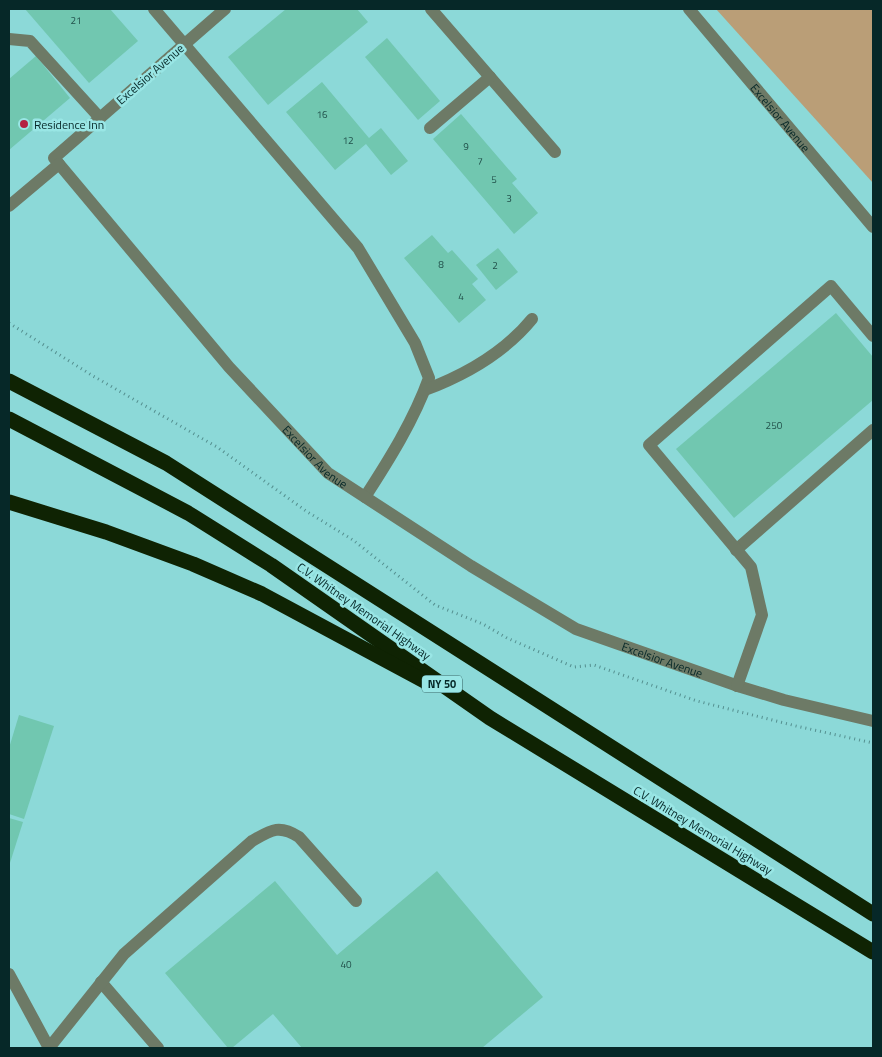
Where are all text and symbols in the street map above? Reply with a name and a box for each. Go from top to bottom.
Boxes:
house number: 21 [70,13,82,28]
street label: Excelsior Avenue [112,39,188,109]
street label: Excelsior Avenue [746,79,815,156]
house number: 16 [316,107,328,122]
place label: Residence Inn [34,115,104,134]
marker: Residence Inn [18,118,30,130]
house number: 12 [342,133,354,148]
house number: 9 [463,139,469,154]
house number: 7 [477,154,483,169]
house number: 5 [491,172,497,187]
house number: 3 [506,191,512,206]
house number: 8 [438,257,444,272]
house number: 2 [492,258,498,273]
house number: 4 [458,289,464,304]
house number: 250 [766,418,783,433]
street label: Excelsior Avenue [278,421,352,493]
street label: C.V. Whitney Memorial Highway [293,557,435,665]
street label: Excelsior Avenue [619,636,706,682]
road number: NY 50 [422,676,462,692]
street label: C.V. Whitney Memorial Highway [630,781,776,879]
house number: 40 [340,957,352,972]

